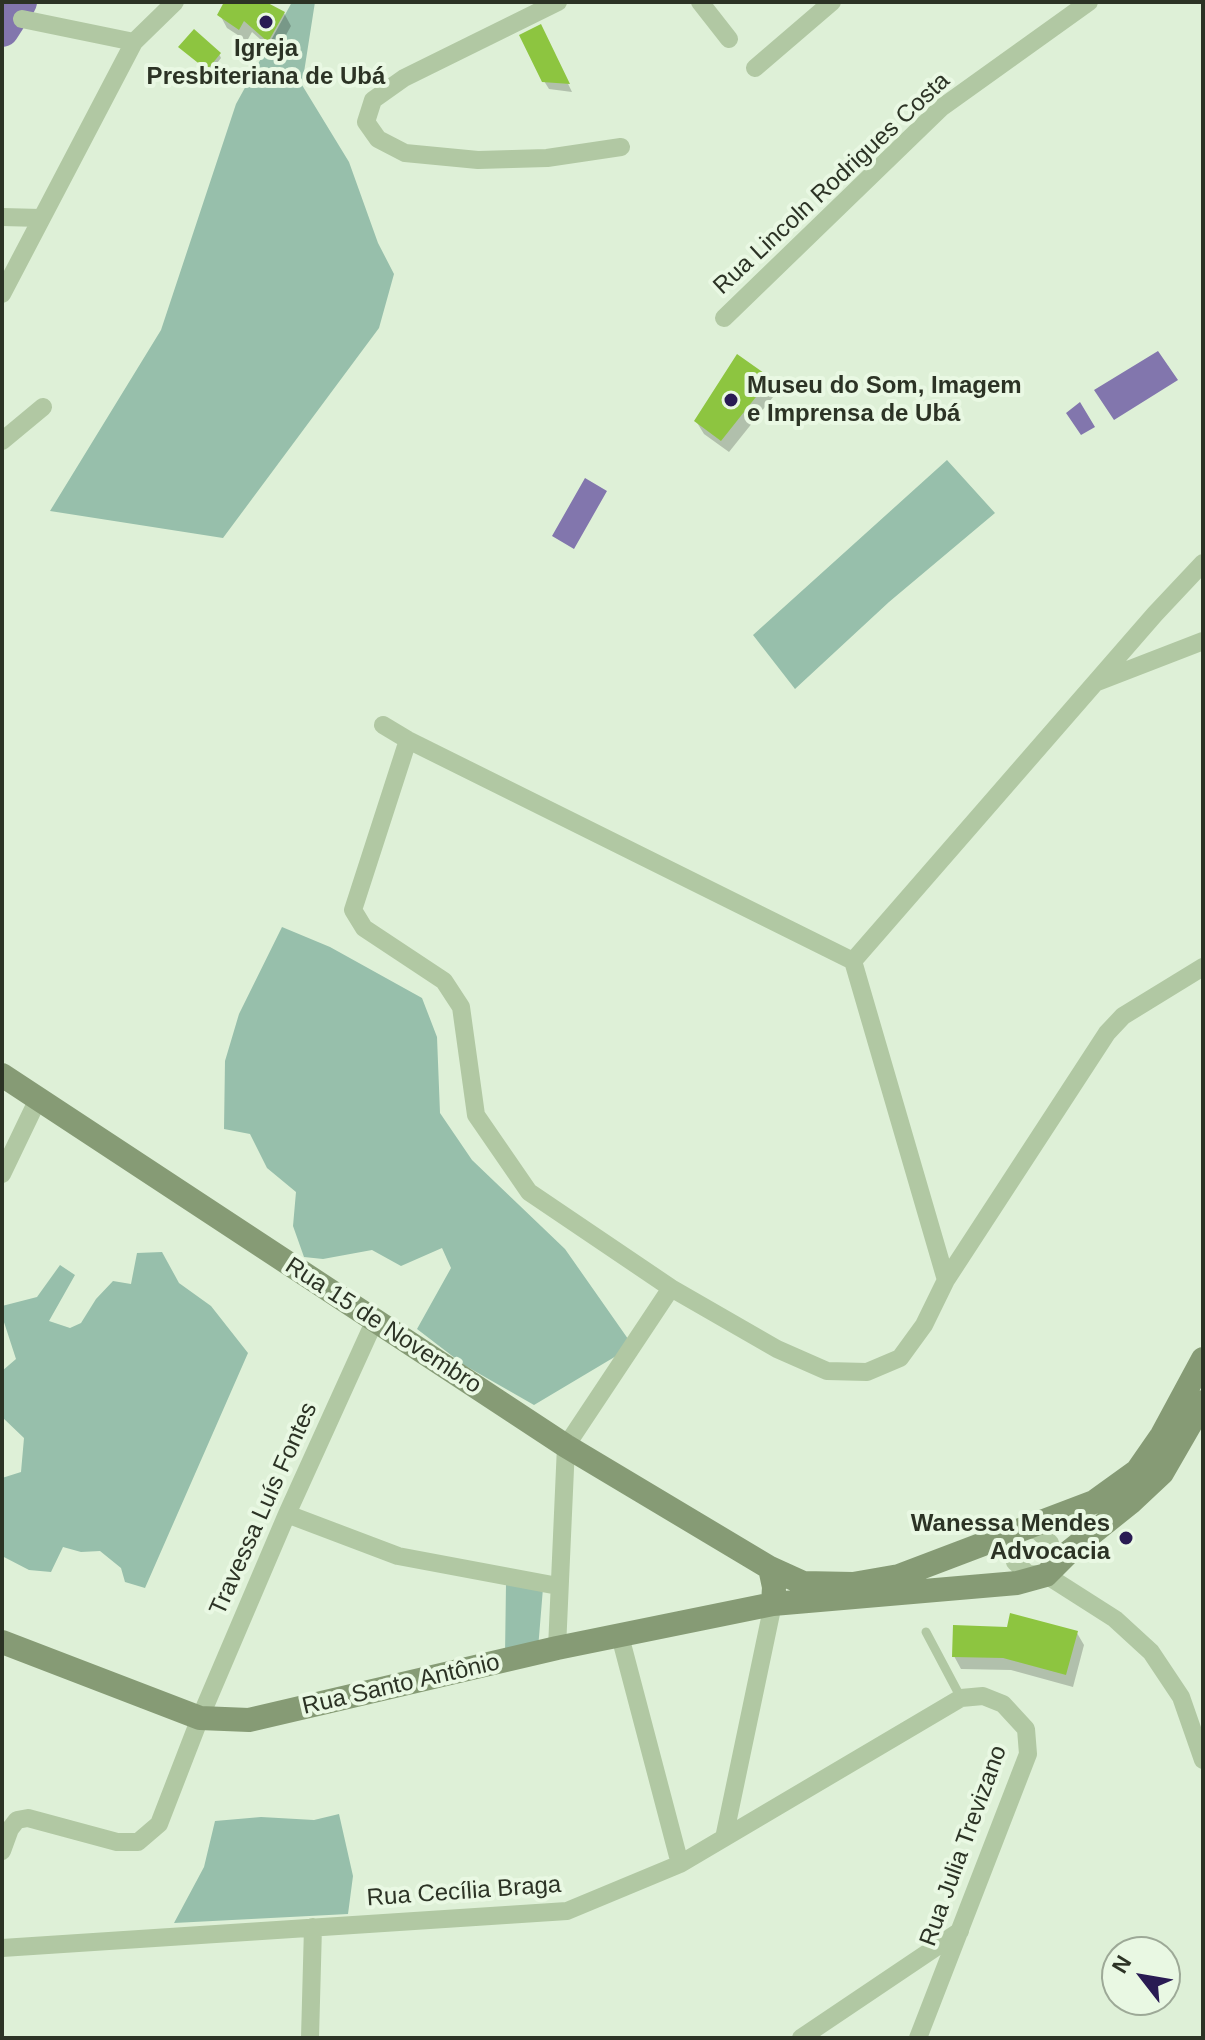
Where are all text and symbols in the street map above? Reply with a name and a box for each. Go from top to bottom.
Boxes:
marker: Igreja Presbiteriana de Ubá [257,13,275,31]
place label: Igreja Presbiteriana de Ubá [147,35,385,91]
street label: Rua Lincoln Rodrigues Costa [708,67,956,301]
place label: Museu do Som, Imagem e Imprensa de Ubá [747,372,1022,428]
marker: Museu do Som, Imagem e Imprensa de Ubá [722,391,740,409]
street label: Rua 15 de Novembro [279,1252,487,1400]
street label: Travessa Luís Fontes [204,1398,324,1620]
place label: Wanessa Mendes Advocacia [911,1510,1110,1566]
marker: Wanessa Mendes Advocacia [1117,1529,1135,1547]
street label: Rua Santo Antônio [300,1648,502,1722]
street label: Rua Julia Trevizano [914,1742,1014,1950]
street label: Rua Cecília Braga [366,1871,562,1913]
north arrow [1101,1936,1181,2016]
text: N [1107,1951,1137,1978]

